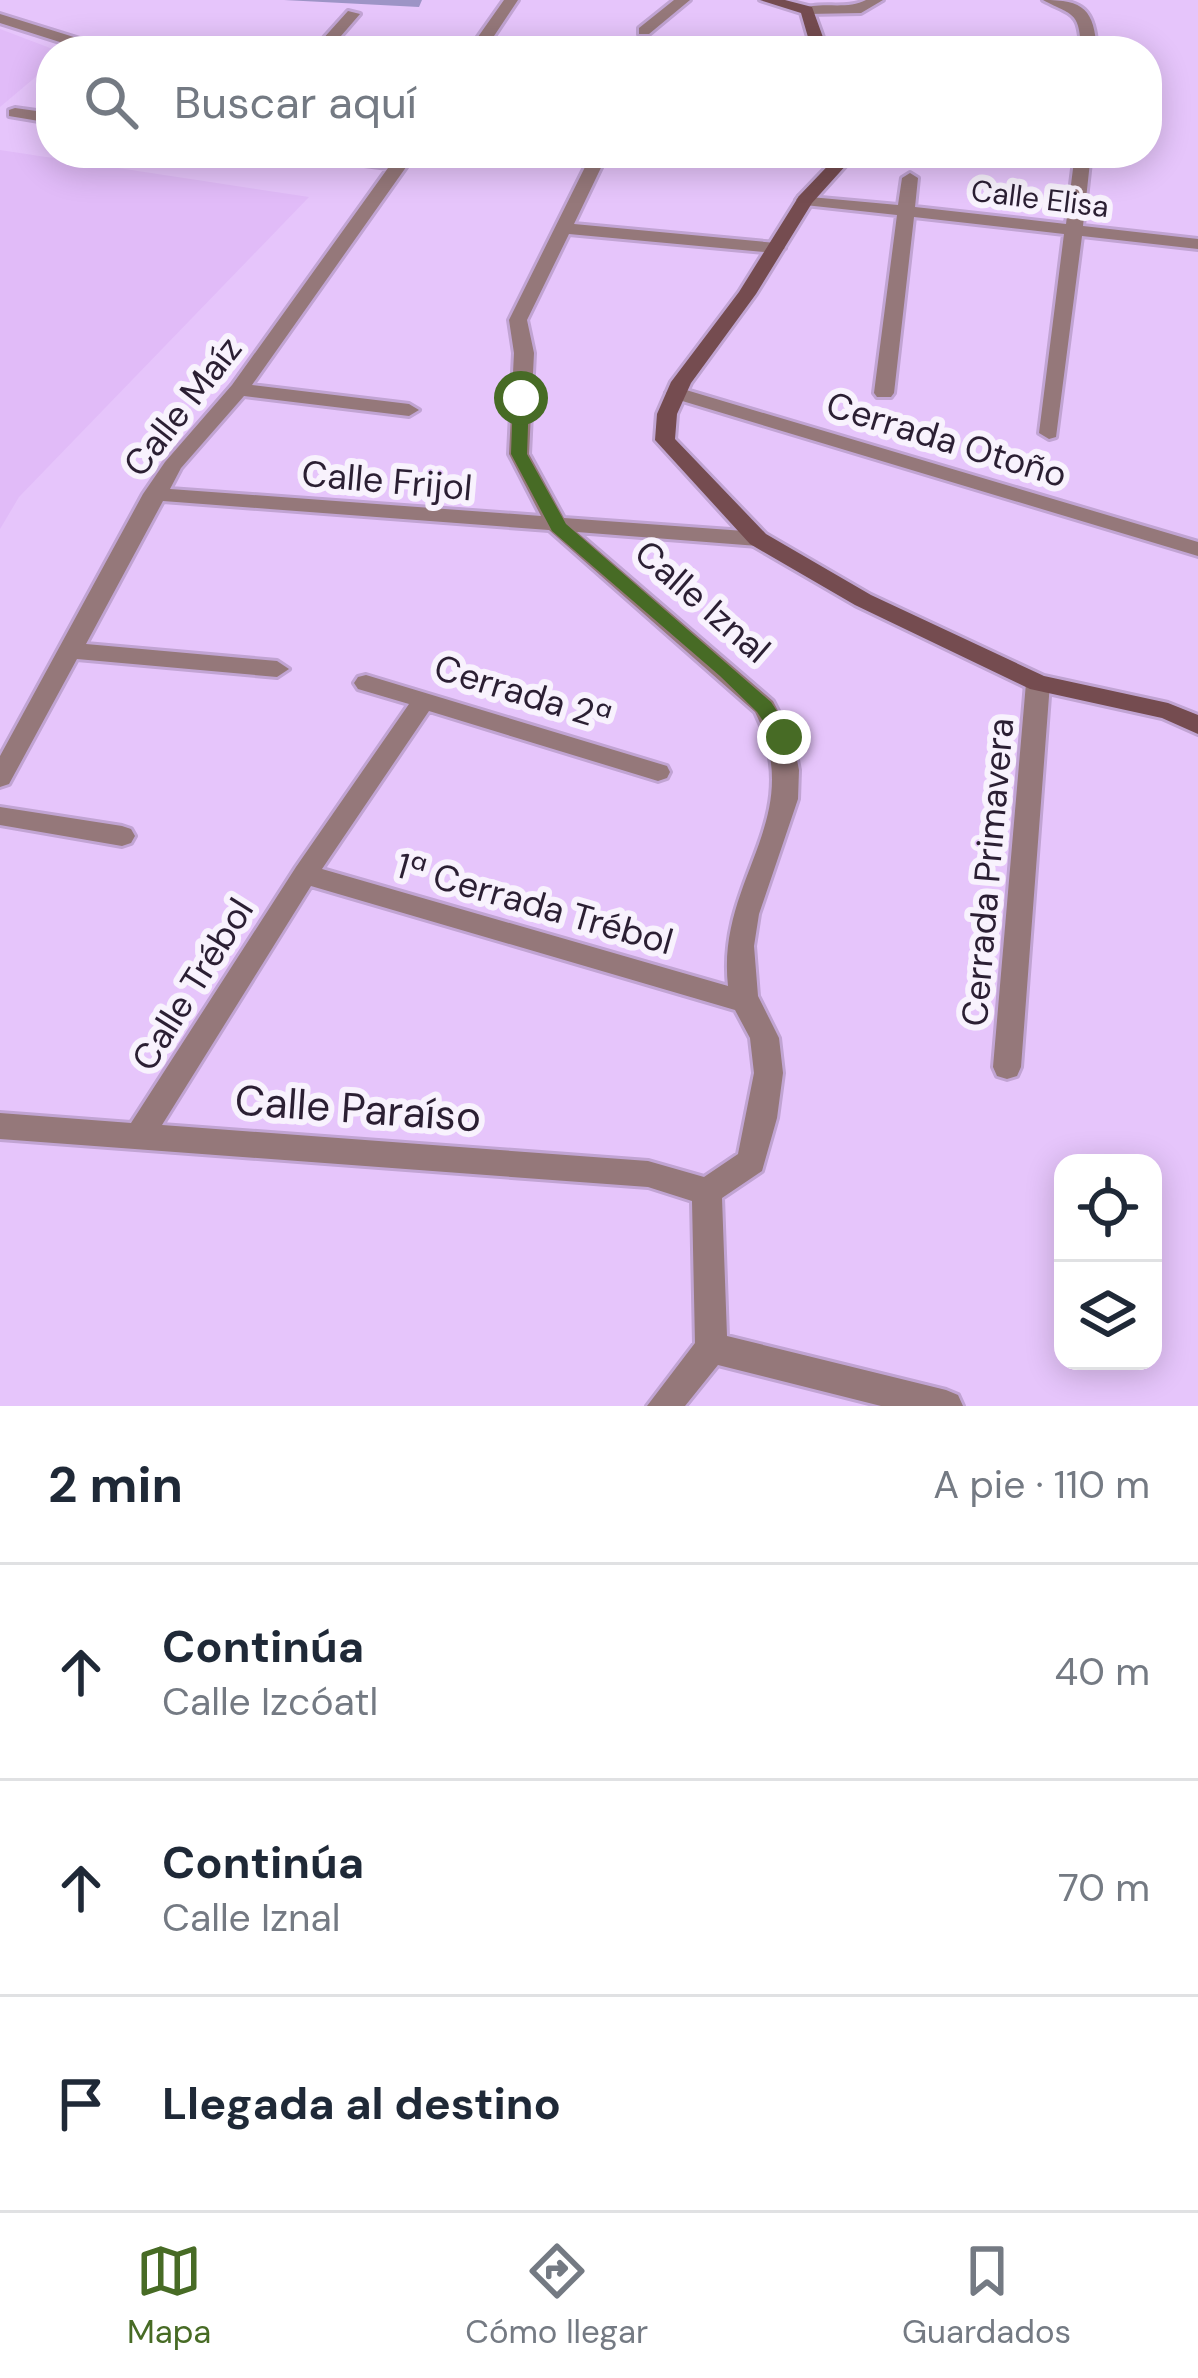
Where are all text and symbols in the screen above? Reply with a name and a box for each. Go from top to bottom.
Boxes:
search box [36,36,1162,168]
icon: search [78,69,144,135]
text: Buscar aquí [174,73,417,132]
street label: Calle Elisa [969,171,1111,226]
street label: Calle Maíz [113,326,252,486]
route start [494,371,548,425]
street label: Cerrada Otoño [821,381,1073,498]
street label: Calle Frijol [300,450,474,511]
street label: Calle Iznal [625,530,780,673]
street label: Cerrada 2ª [429,643,617,742]
route end [757,710,811,764]
street label: Cerrada Primavera [951,716,1024,1028]
street label: 1ª Cerrada Trébol [391,842,678,965]
street label: Calle Trébol [121,889,264,1079]
street label: Calle Paraíso [233,1072,483,1145]
map controls [1054,1154,1162,1370]
button: locate [1054,1154,1162,1262]
button: layers [1054,1262,1162,1370]
text: 2 min [48,1451,183,1518]
text: A pie · 110 m [933,1459,1150,1510]
text: Continúa [162,1617,364,1676]
icon: ahead [48,1639,114,1705]
text: 40 m [1055,1646,1150,1697]
text: Calle Izcóatl [162,1676,378,1727]
text: Continúa [162,1833,364,1892]
icon: ahead [48,1855,114,1921]
text: 70 m [1058,1862,1150,1913]
text: Calle Iznal [162,1892,340,1943]
icon: arrive [48,2071,114,2137]
text: Llegada al destino [162,2074,561,2133]
tab: Mapa [127,2238,211,2353]
tab: Cómo llegar [465,2238,648,2353]
tab: Guardados [902,2238,1071,2353]

